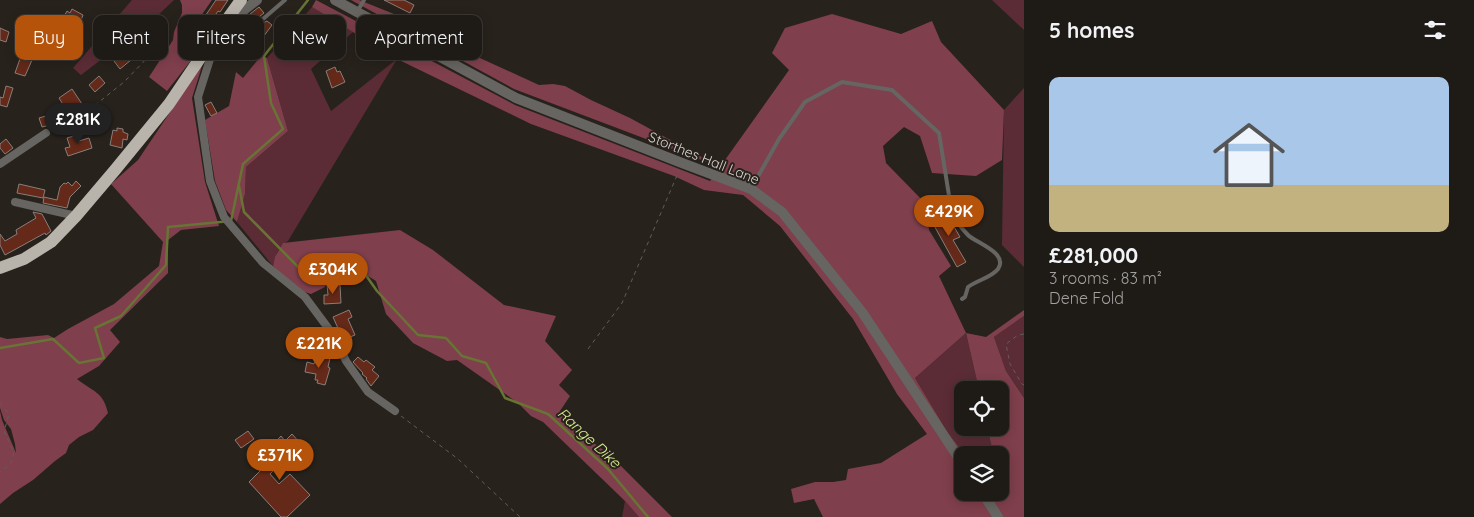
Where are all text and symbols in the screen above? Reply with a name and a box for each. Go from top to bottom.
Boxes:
chip: Buy [15,15,83,60]
chip: Rent [93,15,168,60]
chip: Filters [178,15,264,60]
chip: New [274,15,346,60]
chip: Apartment [356,15,482,60]
icon: filters [1421,16,1449,44]
text: 5 homes [1049,17,1134,43]
pin: £281K [43,102,113,145]
text: £281K [56,109,100,129]
icon: home [1204,110,1294,200]
street label: Storthes Hall Lane [646,128,762,189]
pin: £429K [914,194,984,237]
text: £429K [925,201,973,221]
text: £281,000 [1049,242,1138,268]
pin: £304K [298,252,368,295]
text: £304K [309,259,357,279]
text: 3 rooms · 83 m² [1049,268,1162,288]
text: Dene Fold [1049,288,1124,308]
pin: £221K [284,326,354,369]
text: £221K [297,333,341,353]
map controls [954,381,1009,501]
button: locate [954,381,1009,436]
water label: Range Dike [554,404,625,472]
pin: £371K [245,438,315,481]
text: £371K [258,445,302,465]
button: layers [954,446,1009,501]

